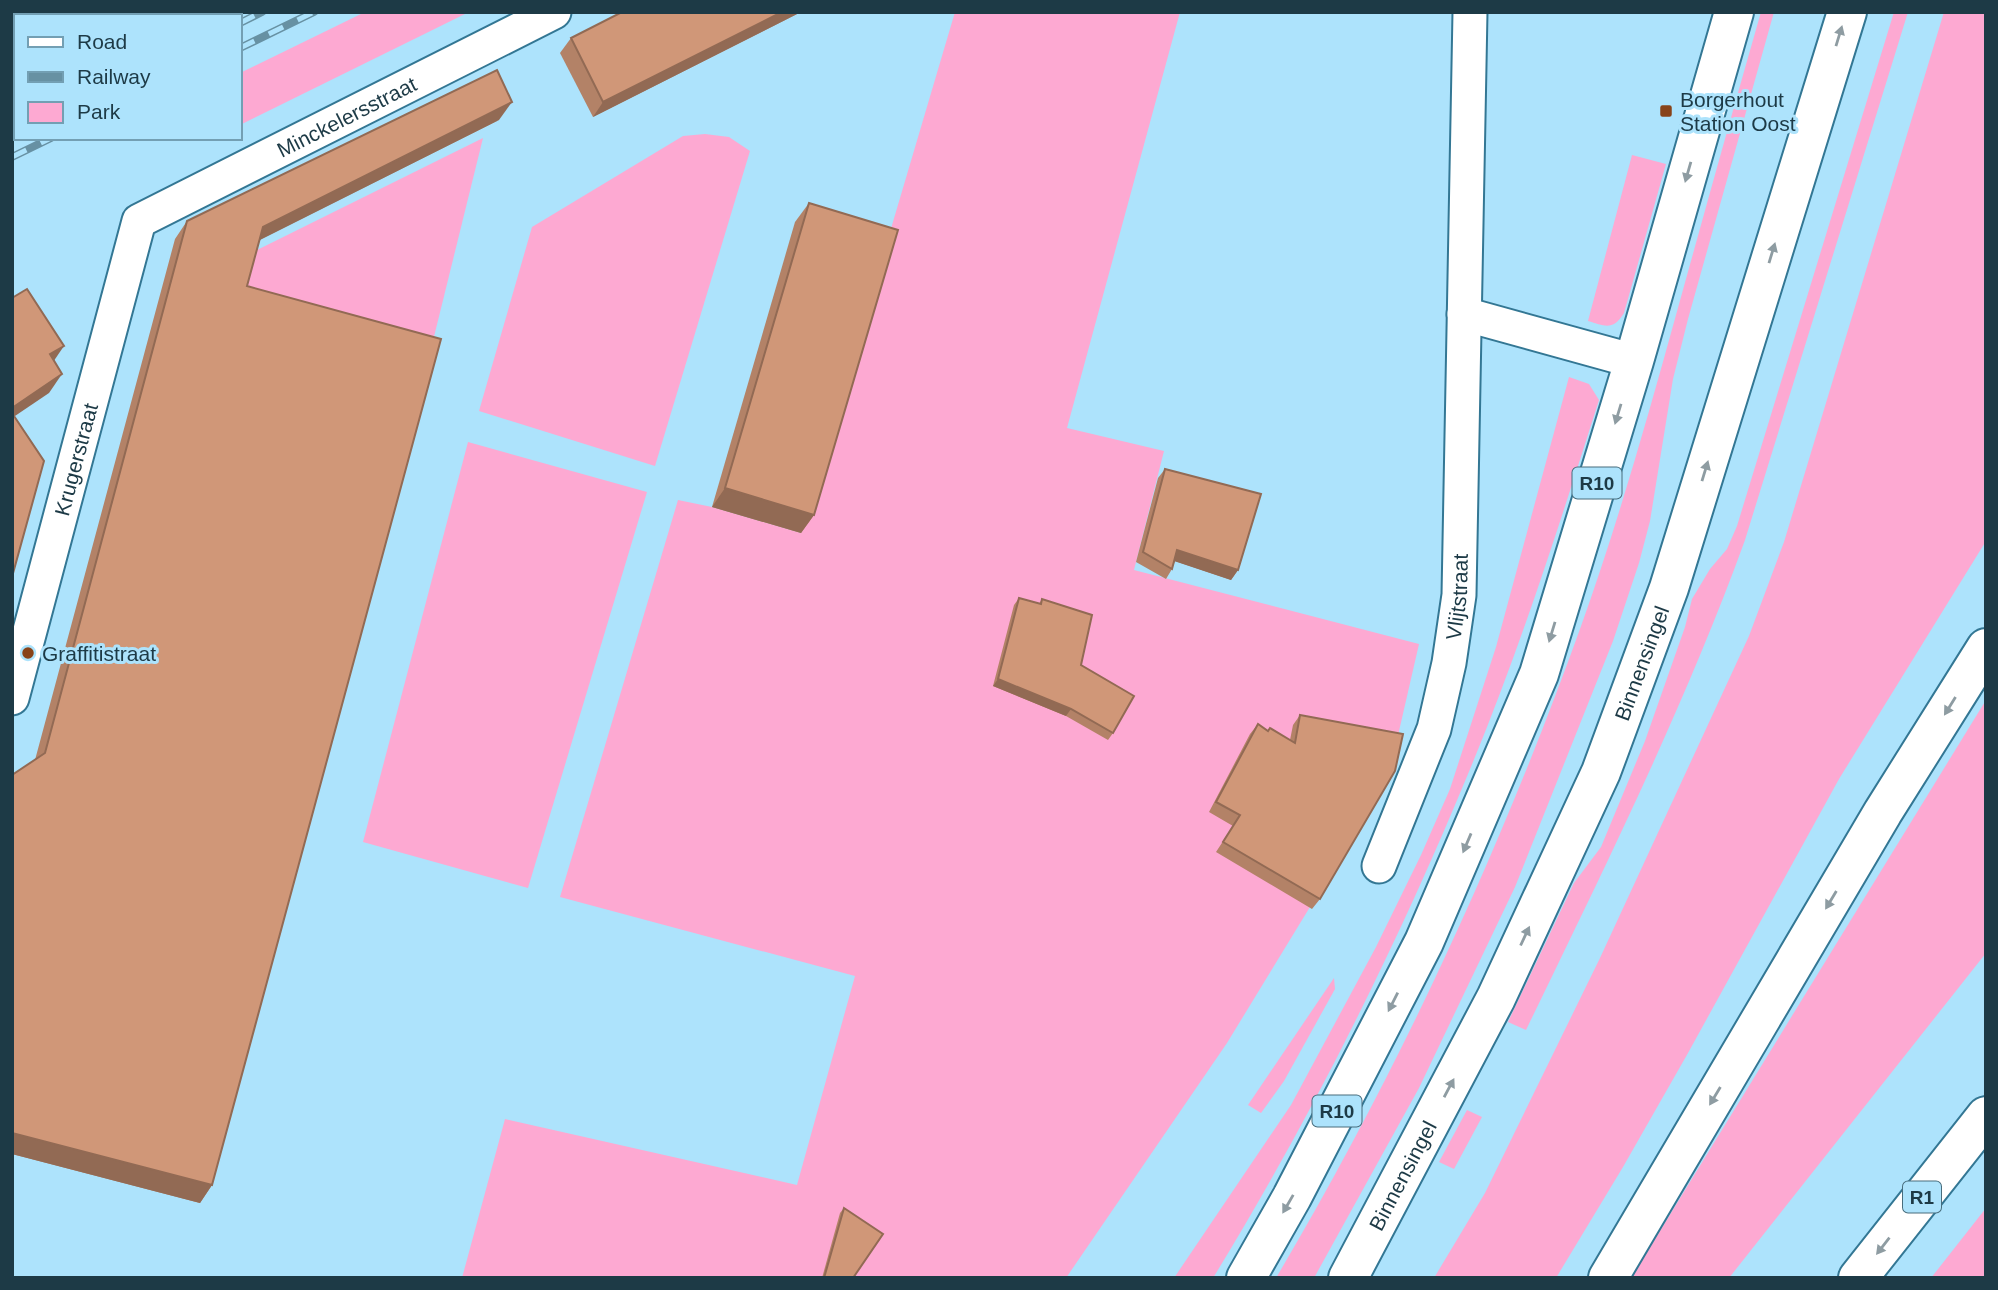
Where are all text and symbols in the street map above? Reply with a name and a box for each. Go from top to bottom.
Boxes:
legend [14,14,242,140]
one-way arrow [1835,25,1845,46]
text: Road [77,30,127,53]
text: Railway [77,65,151,88]
street label: Minckelersstraat [273,72,420,161]
place label: Borgerhout Station Oost [1680,88,1796,135]
text: Park [77,100,121,123]
marker: Borgerhout Station Oost [1658,103,1674,119]
one-way arrow [1682,161,1693,183]
one-way arrow [1768,243,1778,264]
street label: Krugerstraat [50,400,102,518]
one-way arrow [1612,404,1623,425]
one-way arrow [1701,460,1711,481]
road number: R10 [1572,468,1622,498]
street label: Vlijtstraat [1441,553,1471,641]
street label: Binnensingel [1610,603,1673,724]
one-way arrow [1546,622,1557,643]
place label: Graffitistraat [42,642,156,665]
marker: Graffitistraat [20,645,36,661]
one-way arrow [1943,696,1956,716]
one-way arrow [1461,832,1472,853]
one-way arrow [1825,891,1837,910]
one-way arrow [1520,926,1531,947]
one-way arrow [1387,993,1399,1013]
one-way arrow [1443,1078,1454,1098]
one-way arrow [1709,1086,1721,1106]
road number: R10 [1312,1096,1362,1126]
street label: Binnensingel [1364,1117,1440,1234]
road number: R1 [1903,1182,1941,1212]
one-way arrow [1282,1195,1294,1214]
one-way arrow [1876,1238,1891,1255]

